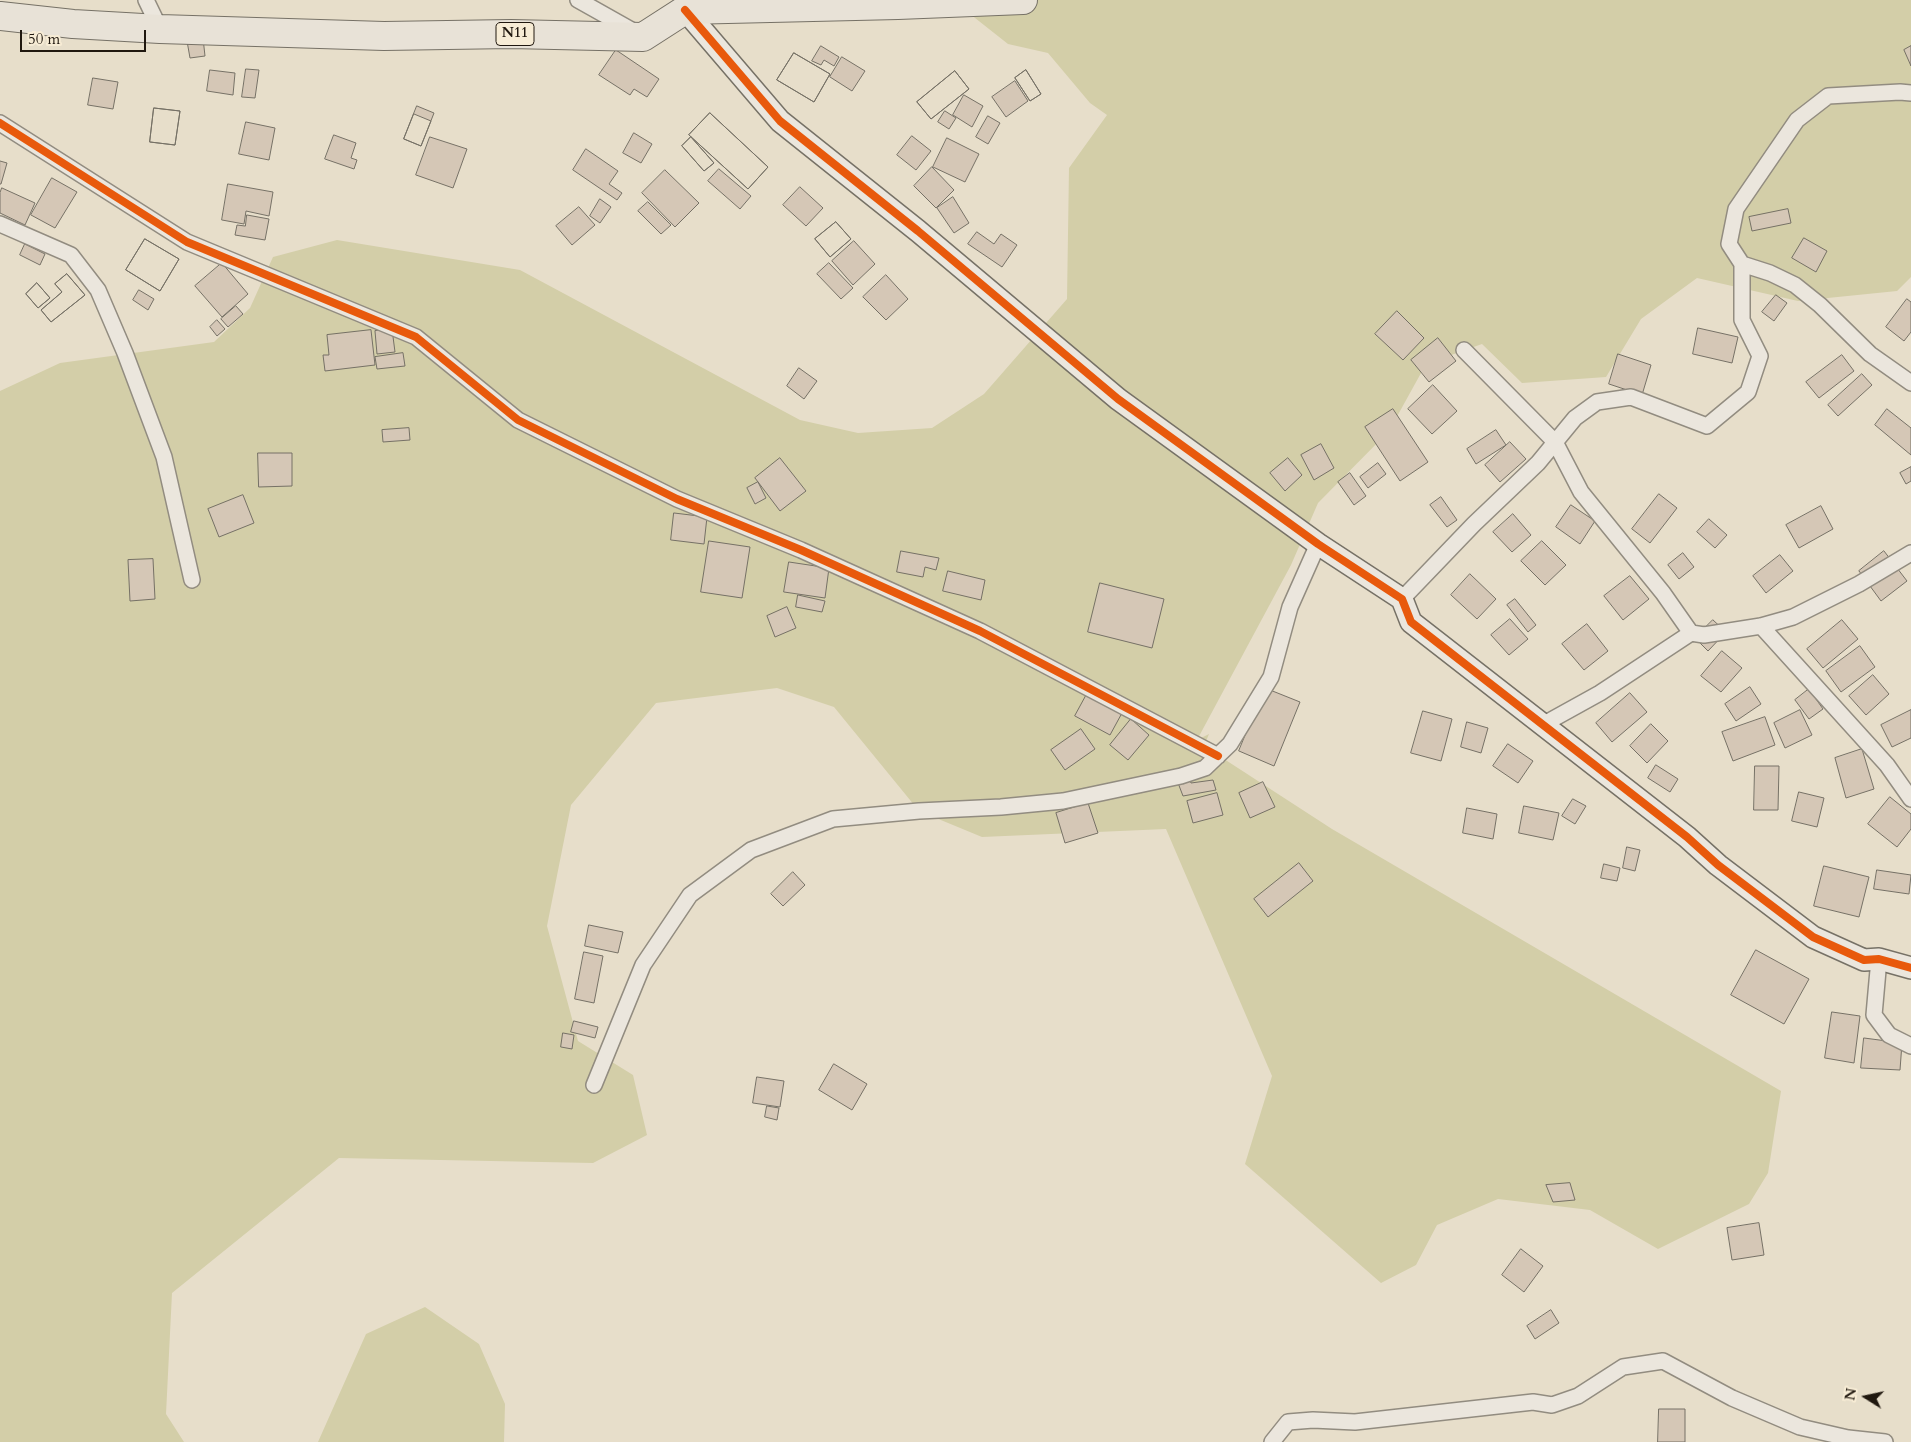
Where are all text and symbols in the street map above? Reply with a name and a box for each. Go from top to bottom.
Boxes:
scale bar [22,20,149,52]
road number: N11 [496,22,534,46]
text: 50 m [28,29,60,49]
north arrow [1841,1372,1891,1422]
text: N [1840,1387,1861,1402]

